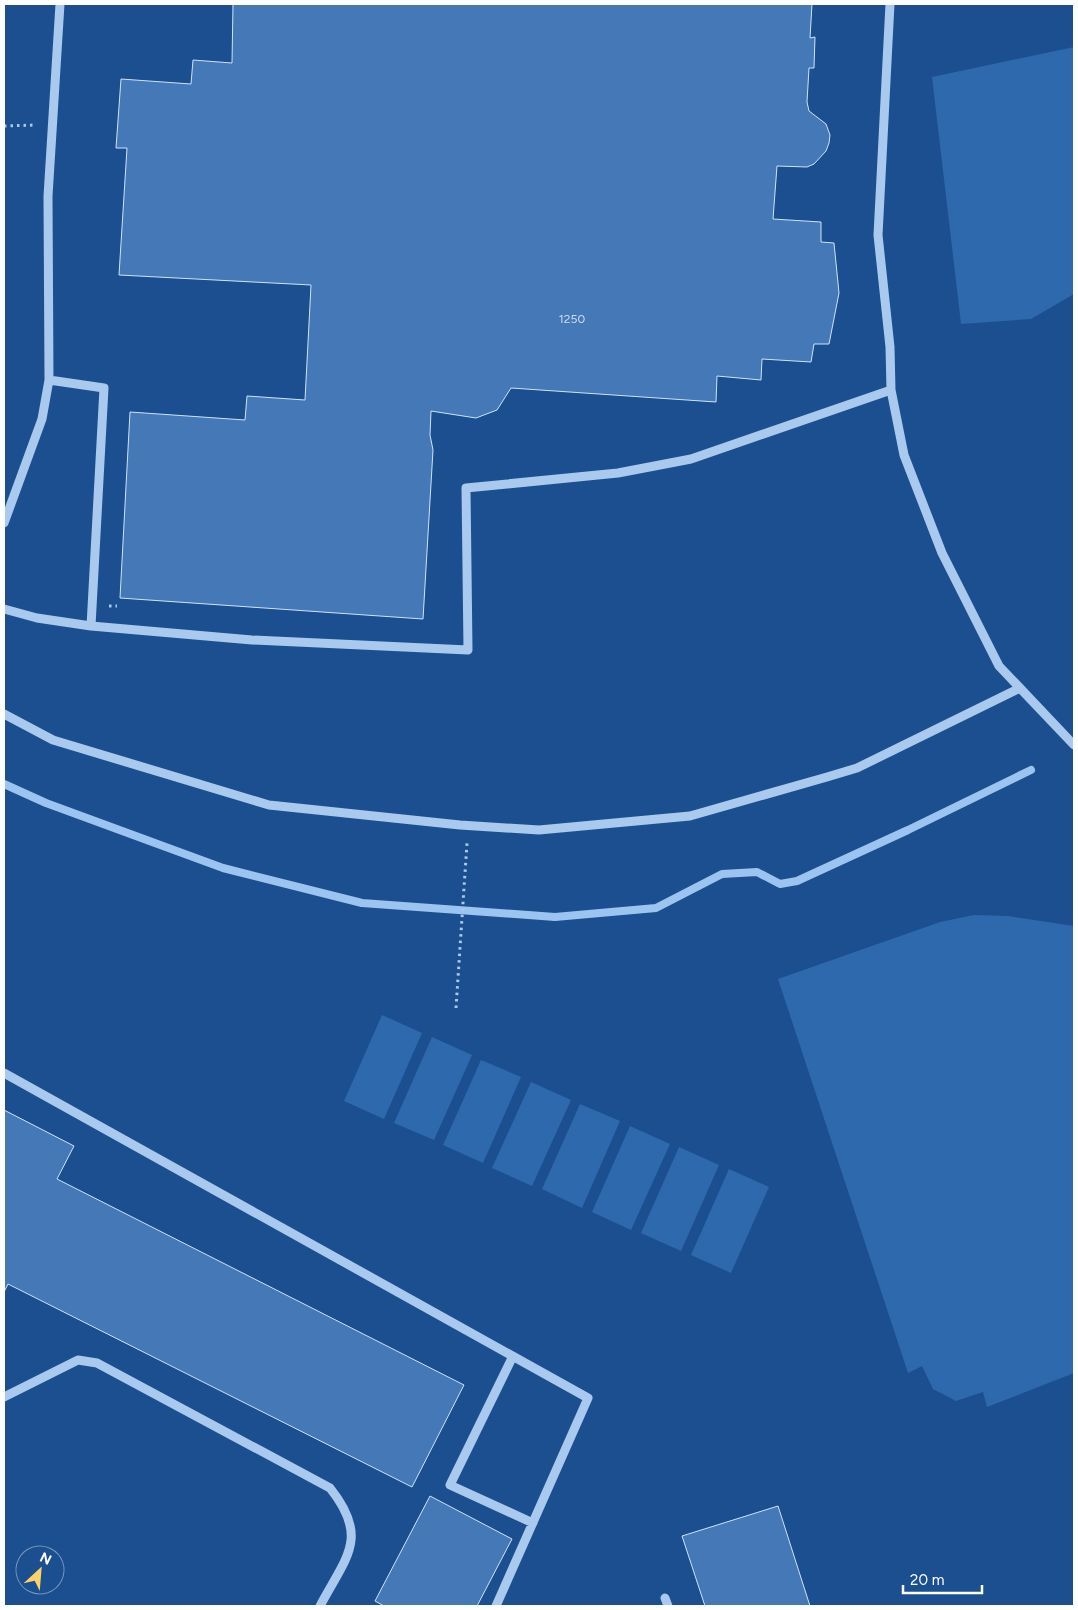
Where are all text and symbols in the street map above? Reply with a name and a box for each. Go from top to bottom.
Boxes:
house number: 1250 [559,312,585,326]
north arrow [15,1545,65,1595]
text: N [37,1549,54,1569]
scale bar [903,1562,982,1594]
text: 20 m [910,1571,944,1589]

